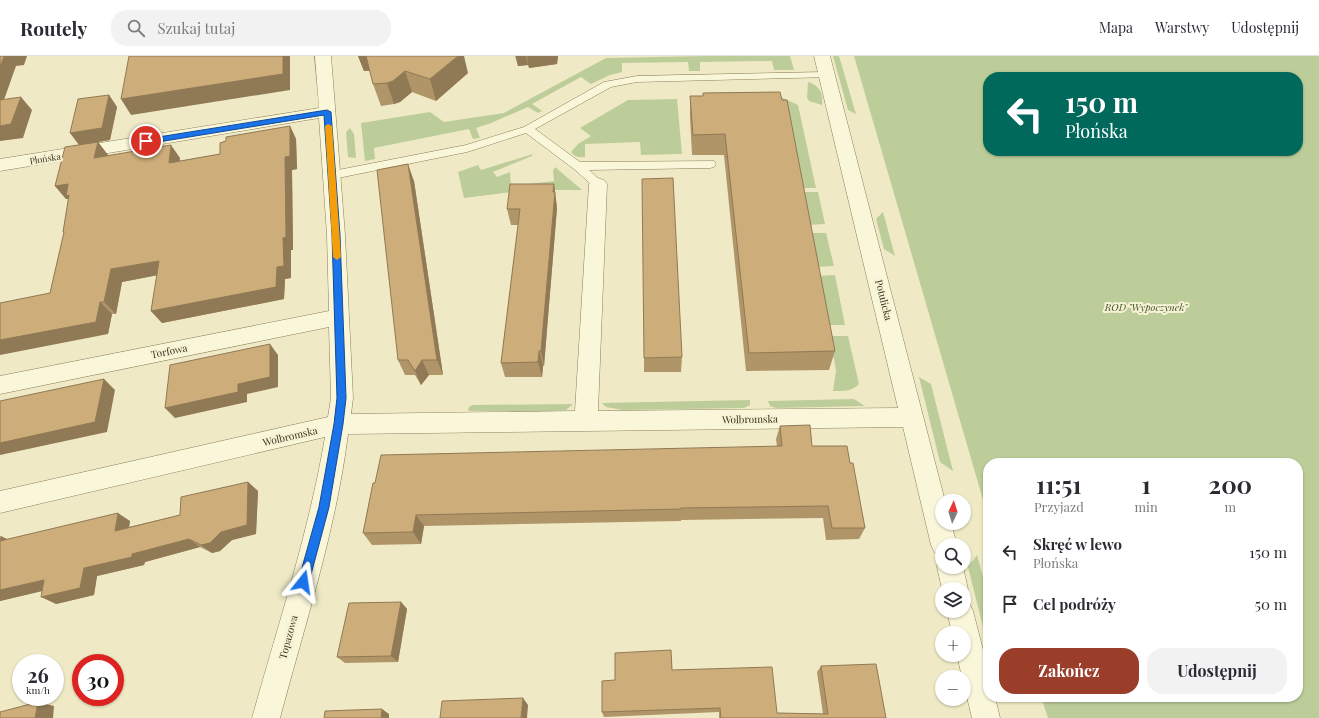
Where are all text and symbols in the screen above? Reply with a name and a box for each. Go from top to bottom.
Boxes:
search box [111,10,391,46]
text: Routely [20,15,87,41]
icon: search [125,17,147,39]
text: Szukaj tutaj [157,18,235,38]
text: Mapa [1099,18,1133,37]
text: Warstwy [1155,18,1209,37]
text: Udostępnij [1231,18,1299,37]
text: 150 m [1065,83,1138,120]
icon: left [999,88,1051,140]
text: Płońska [1065,119,1128,143]
pin [129,124,163,158]
icon: arrive [135,130,157,152]
street label: Płońska [29,150,62,166]
street label: Potulicka [872,278,896,322]
park label: ROD "Wypoczynek" [1104,300,1188,314]
street label: Torfowa [150,341,188,361]
street label: Wolbromska [721,412,778,427]
street label: Wolbromska [260,423,319,449]
text: 11:51 [1036,468,1082,500]
text: 1 [1142,468,1151,500]
text: 200 [1209,468,1252,500]
north arrow [935,494,971,530]
map controls [935,494,971,706]
text: Przyjazd [1034,498,1084,515]
text: min [1135,498,1158,515]
text: m [1225,498,1236,515]
text: Skręć w lewo [1033,534,1122,554]
button: search [935,538,971,574]
icon: left [999,541,1021,563]
text: 150 m [1249,542,1287,562]
text: Płońska [1033,554,1078,571]
position arrow [282,561,324,603]
button: layers [935,582,971,618]
icon: arrive [999,593,1021,615]
text: Cel podróży [1033,594,1116,614]
text: 50 m [1255,594,1287,614]
street label: Topazowa [275,614,301,660]
button: + [935,626,971,662]
button: Zakończ [999,648,1139,694]
button: Udostępnij [1147,648,1287,694]
speed limit sign: 30 [72,654,124,706]
text: 26 [27,661,49,688]
button: − [935,670,971,706]
text: km/h [26,683,50,697]

